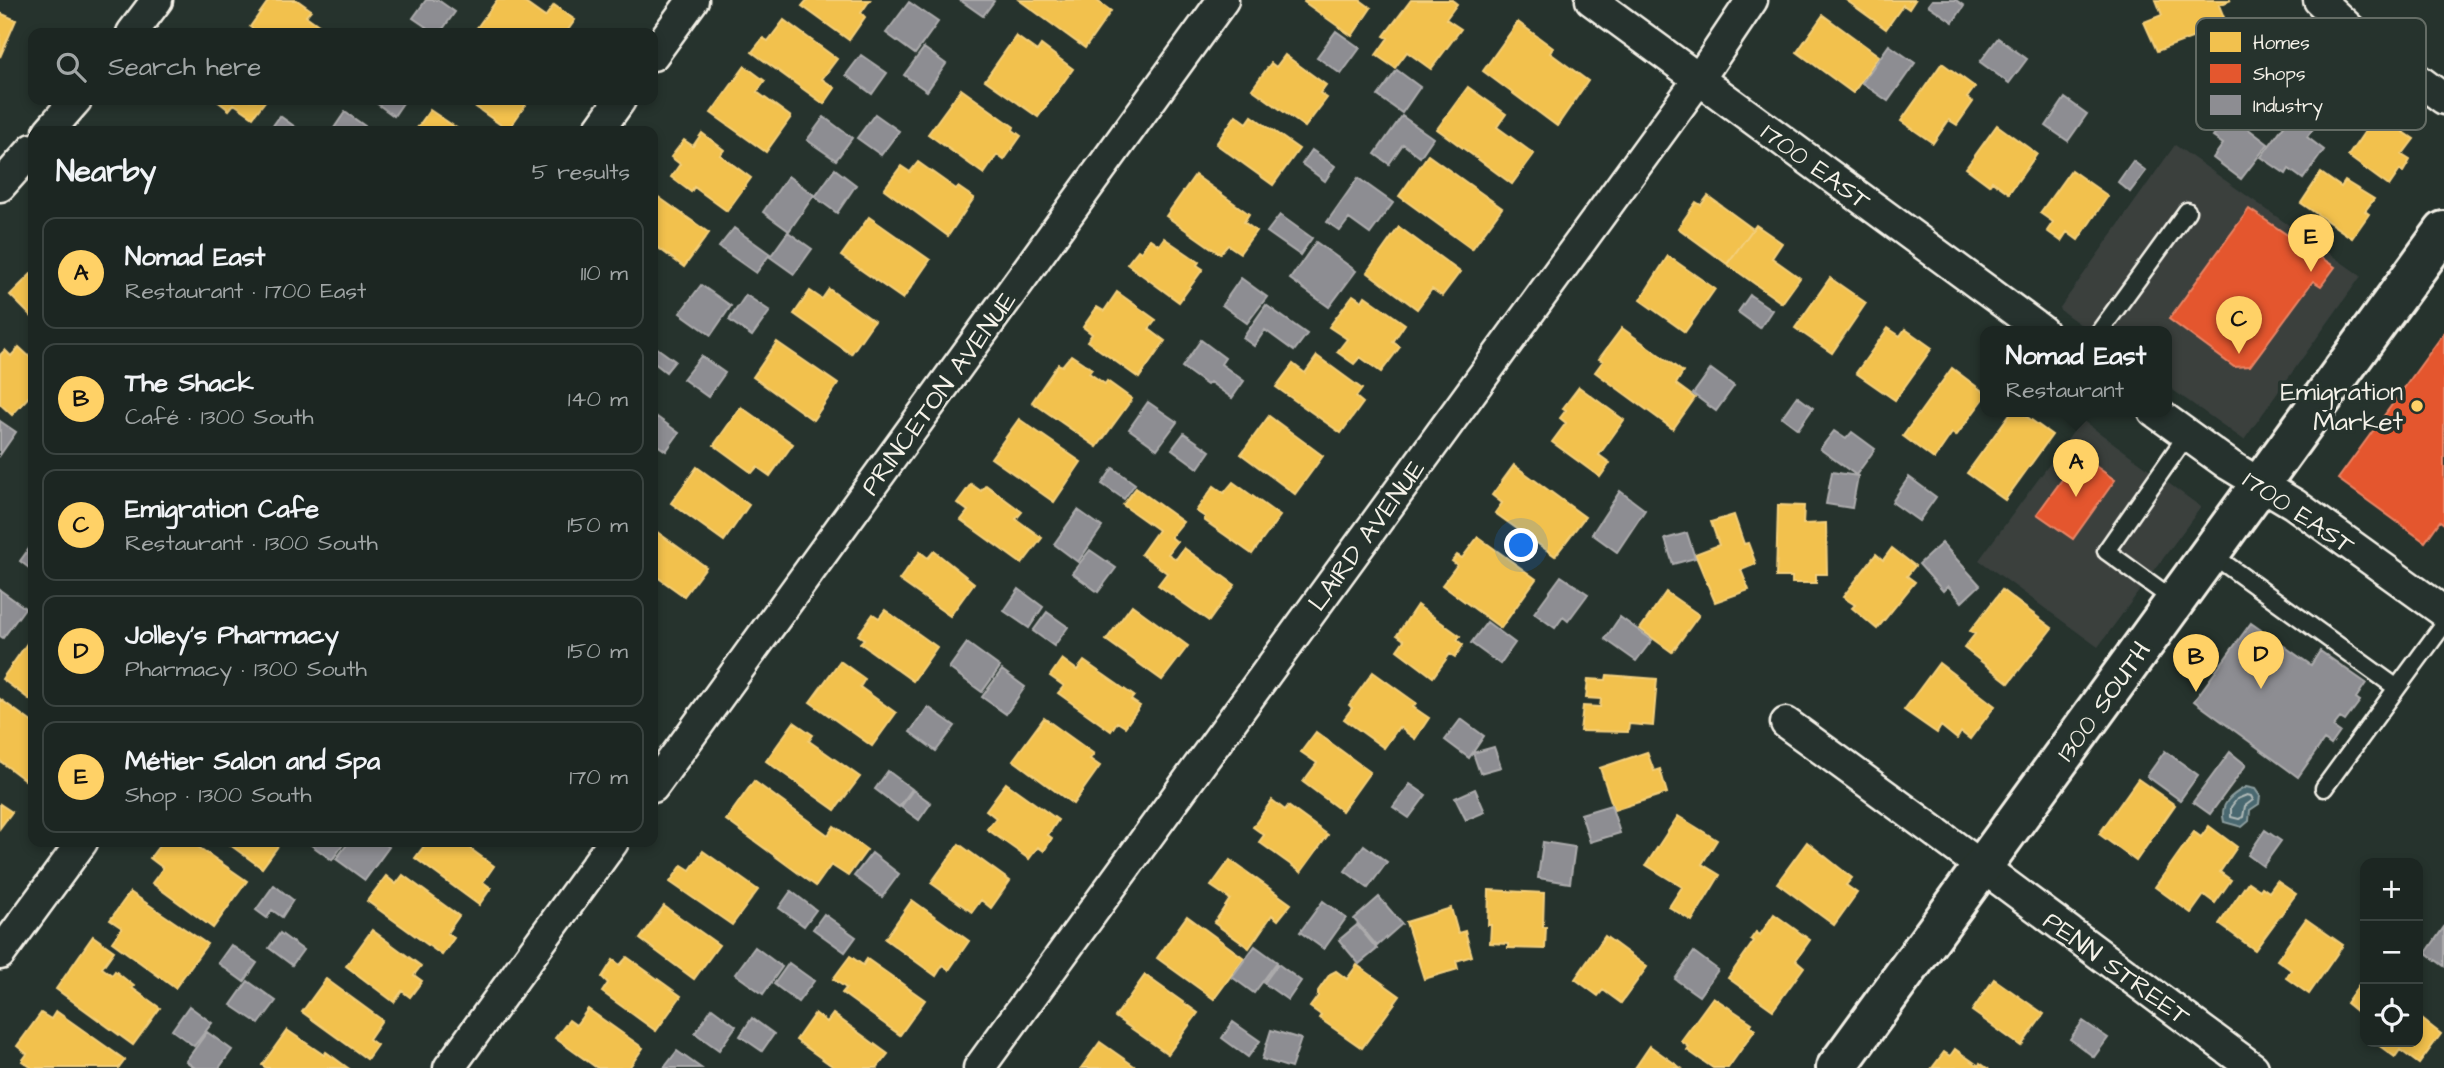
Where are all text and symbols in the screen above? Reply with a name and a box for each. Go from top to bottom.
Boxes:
legend [2196,18,2426,130]
search box [28,28,658,105]
text: Homes [2253,30,2310,57]
icon: search [52,48,90,86]
text: Search here [108,49,261,85]
text: Shops [2253,61,2305,88]
text: Industry [2253,93,2323,121]
street label: 1700 EAST [1753,115,1878,219]
text: Nearby [56,151,156,193]
text: 5 results [532,156,630,188]
pin: E [2288,214,2334,272]
text: Nomad East [125,239,265,275]
text: A [74,257,88,289]
text: 110 m [580,257,628,289]
text: Restaurant · 1700 East [125,275,366,307]
street label: PRINCETON AVENUE [853,284,1025,503]
pin: C [2216,296,2262,354]
popup [1980,326,2172,417]
text: Nomad East [2006,338,2146,374]
text: The Shack [125,365,254,401]
text: Restaurant [2006,374,2124,406]
place label: Emigration Market [2280,374,2403,440]
text: B [73,383,89,415]
text: 140 m [568,383,628,415]
marker: Emigration Market [2409,398,2425,414]
text: Café · 1300 South [125,401,314,433]
pin: A [2053,439,2099,497]
street label: LAIRD AVENUE [1300,453,1434,619]
street label: 1700 EAST [2236,462,2362,564]
text: Emigration Cafe [125,491,319,527]
text: C [73,509,89,541]
text: 150 m [567,509,628,541]
text: Restaurant · 1300 South [125,527,378,559]
your location [1504,528,1538,562]
text: Jolley's Pharmacy [125,617,339,653]
pin: D [2238,631,2284,689]
street label: 1300 SOUTH [2048,634,2160,769]
pin: B [2173,634,2219,692]
text: D [74,635,88,667]
text: 150 m [567,635,628,667]
text: Pharmacy · 1300 South [125,653,367,685]
text: Métier Salon and Spa [125,743,380,779]
text: E [74,761,88,793]
text: 170 m [569,761,628,793]
text: Shop · 1300 South [125,779,312,811]
map controls [2360,858,2423,1047]
button: + [2360,858,2423,921]
street label: PENN STREET [2036,903,2198,1035]
button: − [2360,921,2423,984]
button: locate [2360,984,2423,1047]

